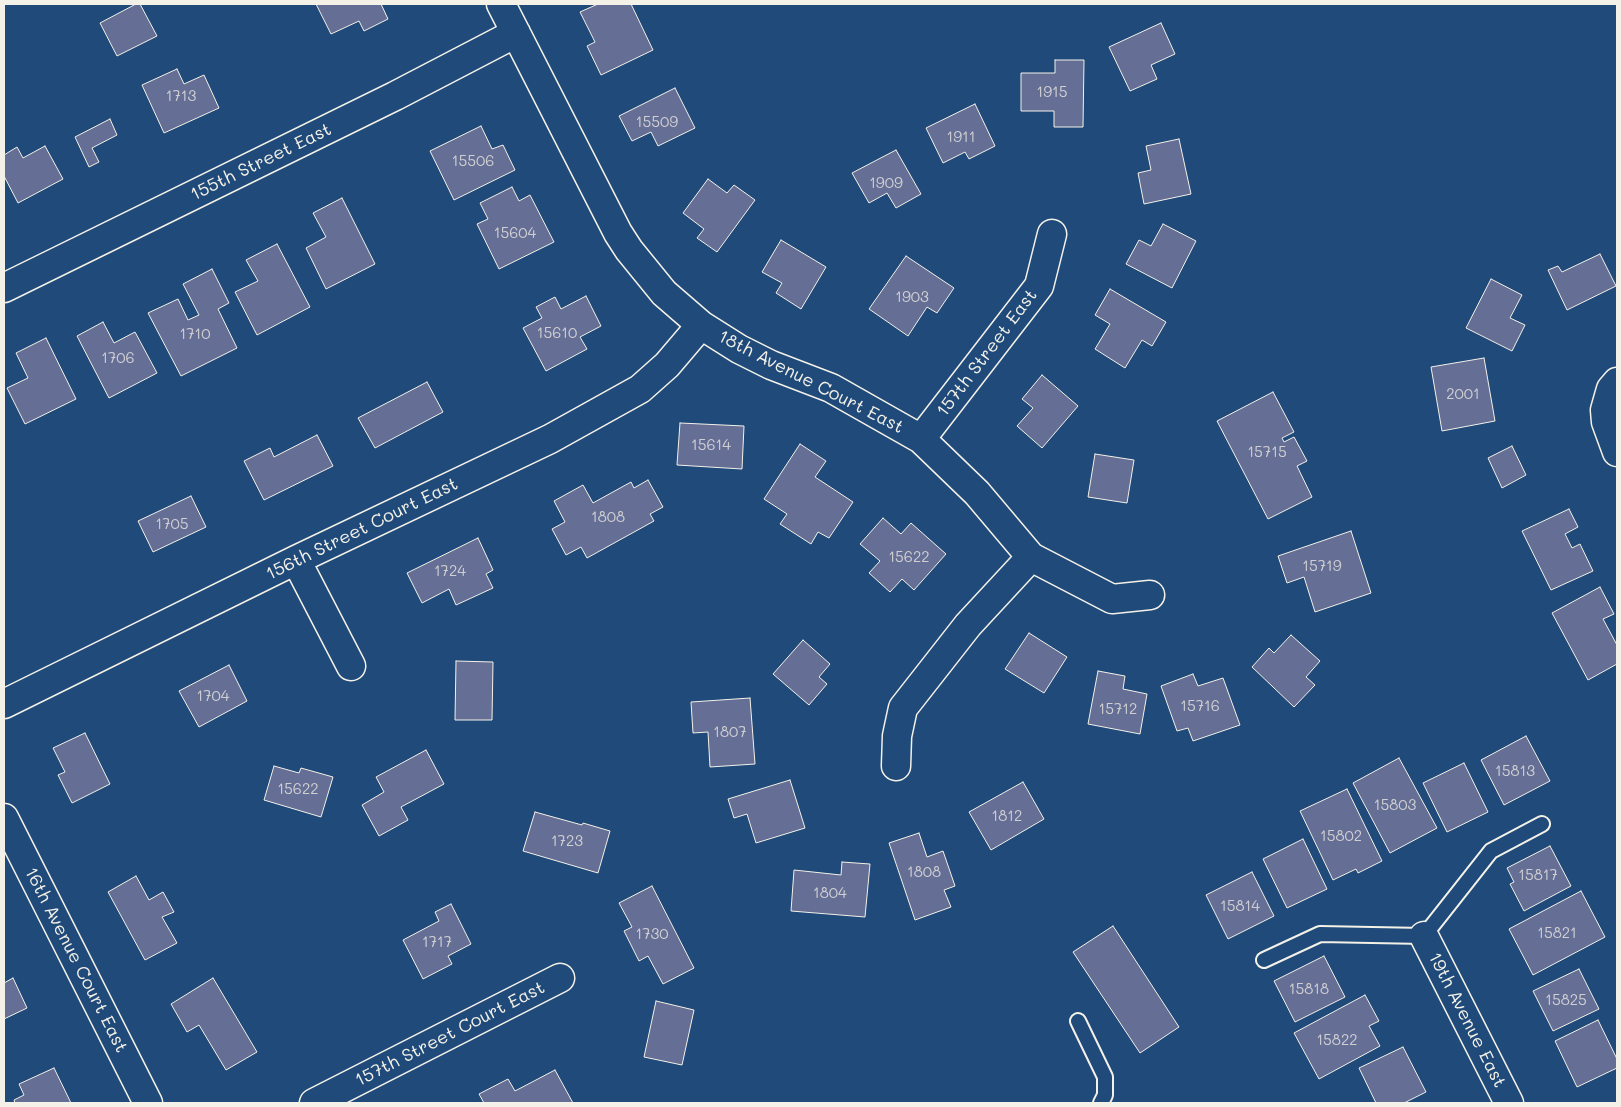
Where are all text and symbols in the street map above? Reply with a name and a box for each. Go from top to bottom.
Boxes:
house number: 1915 [1036,83,1068,101]
house number: 1713 [166,87,196,105]
house number: 15509 [636,113,678,131]
street label: 155th Street East [187,119,335,205]
house number: 1911 [947,128,975,146]
house number: 15506 [452,152,494,170]
house number: 1909 [869,174,903,192]
house number: 15604 [494,224,536,242]
street label: 157th Street East [932,285,1042,421]
house number: 1903 [895,288,929,306]
house number: 15610 [537,324,577,342]
house number: 1710 [179,325,211,343]
street label: 18th Avenue Court East [715,326,907,438]
house number: 1706 [101,349,135,367]
house number: 2001 [1446,385,1480,403]
house number: 15614 [691,436,731,454]
house number: 15715 [1247,443,1287,461]
street label: 156th Street Court East [263,473,461,585]
house number: 1808 [591,508,625,526]
house number: 1705 [155,515,189,533]
house number: 15622 [888,548,930,566]
house number: 15719 [1302,557,1342,575]
house number: 1724 [434,562,466,580]
house number: 1704 [196,687,230,705]
house number: 15716 [1180,697,1220,715]
house number: 15712 [1099,700,1137,718]
house number: 1807 [713,723,747,741]
house number: 15813 [1495,762,1535,780]
house number: 15622 [277,780,319,798]
house number: 15803 [1374,796,1416,814]
house number: 1812 [992,807,1022,825]
house number: 15802 [1320,827,1362,845]
house number: 1723 [551,832,583,850]
house number: 1808 [907,863,941,881]
street label: 16th Avenue Court East [20,864,132,1056]
house number: 15817 [1518,866,1558,884]
house number: 1804 [813,884,847,902]
house number: 15814 [1220,897,1260,915]
house number: 15821 [1537,924,1577,942]
house number: 1730 [635,925,669,943]
house number: 1717 [422,933,452,951]
street label: 19th Avenue East [1424,949,1510,1091]
street label: 157th Street Court East [352,977,548,1091]
house number: 15818 [1289,980,1329,998]
house number: 15825 [1545,991,1587,1009]
house number: 15822 [1316,1031,1358,1049]

